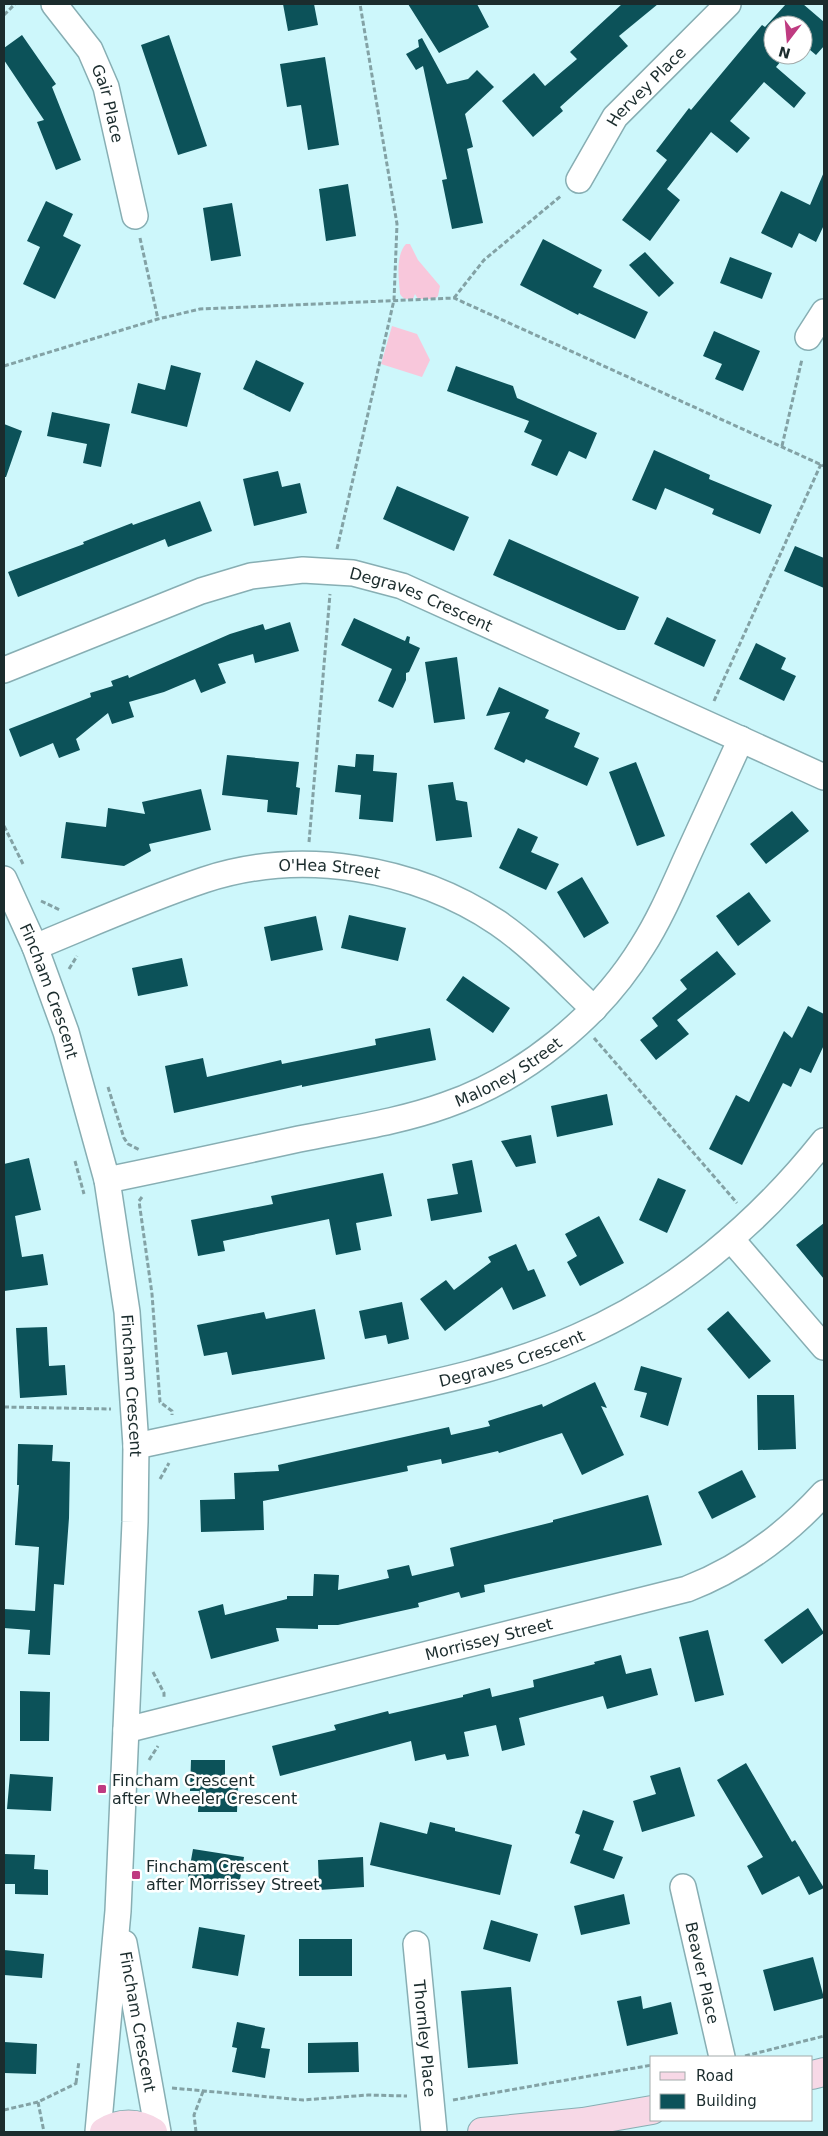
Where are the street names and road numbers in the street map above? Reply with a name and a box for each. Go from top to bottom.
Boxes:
street label: Hervey Place [603,43,690,130]
street label: Gair Place [87,61,127,145]
street label: Degraves Crescent [348,564,495,636]
street label: O'Hea Street [278,855,382,883]
street label: Fincham Crescent [15,920,82,1061]
street label: Maloney Street [452,1033,566,1111]
street label: Fincham Crescent [117,1314,145,1457]
street label: Degraves Crescent [437,1326,588,1391]
street label: Morrissey Street [423,1614,555,1664]
street label: Beaver Place [681,1920,723,2026]
street label: Fincham Crescent [116,1950,160,2094]
street label: Thornley Place [409,1978,440,2098]

